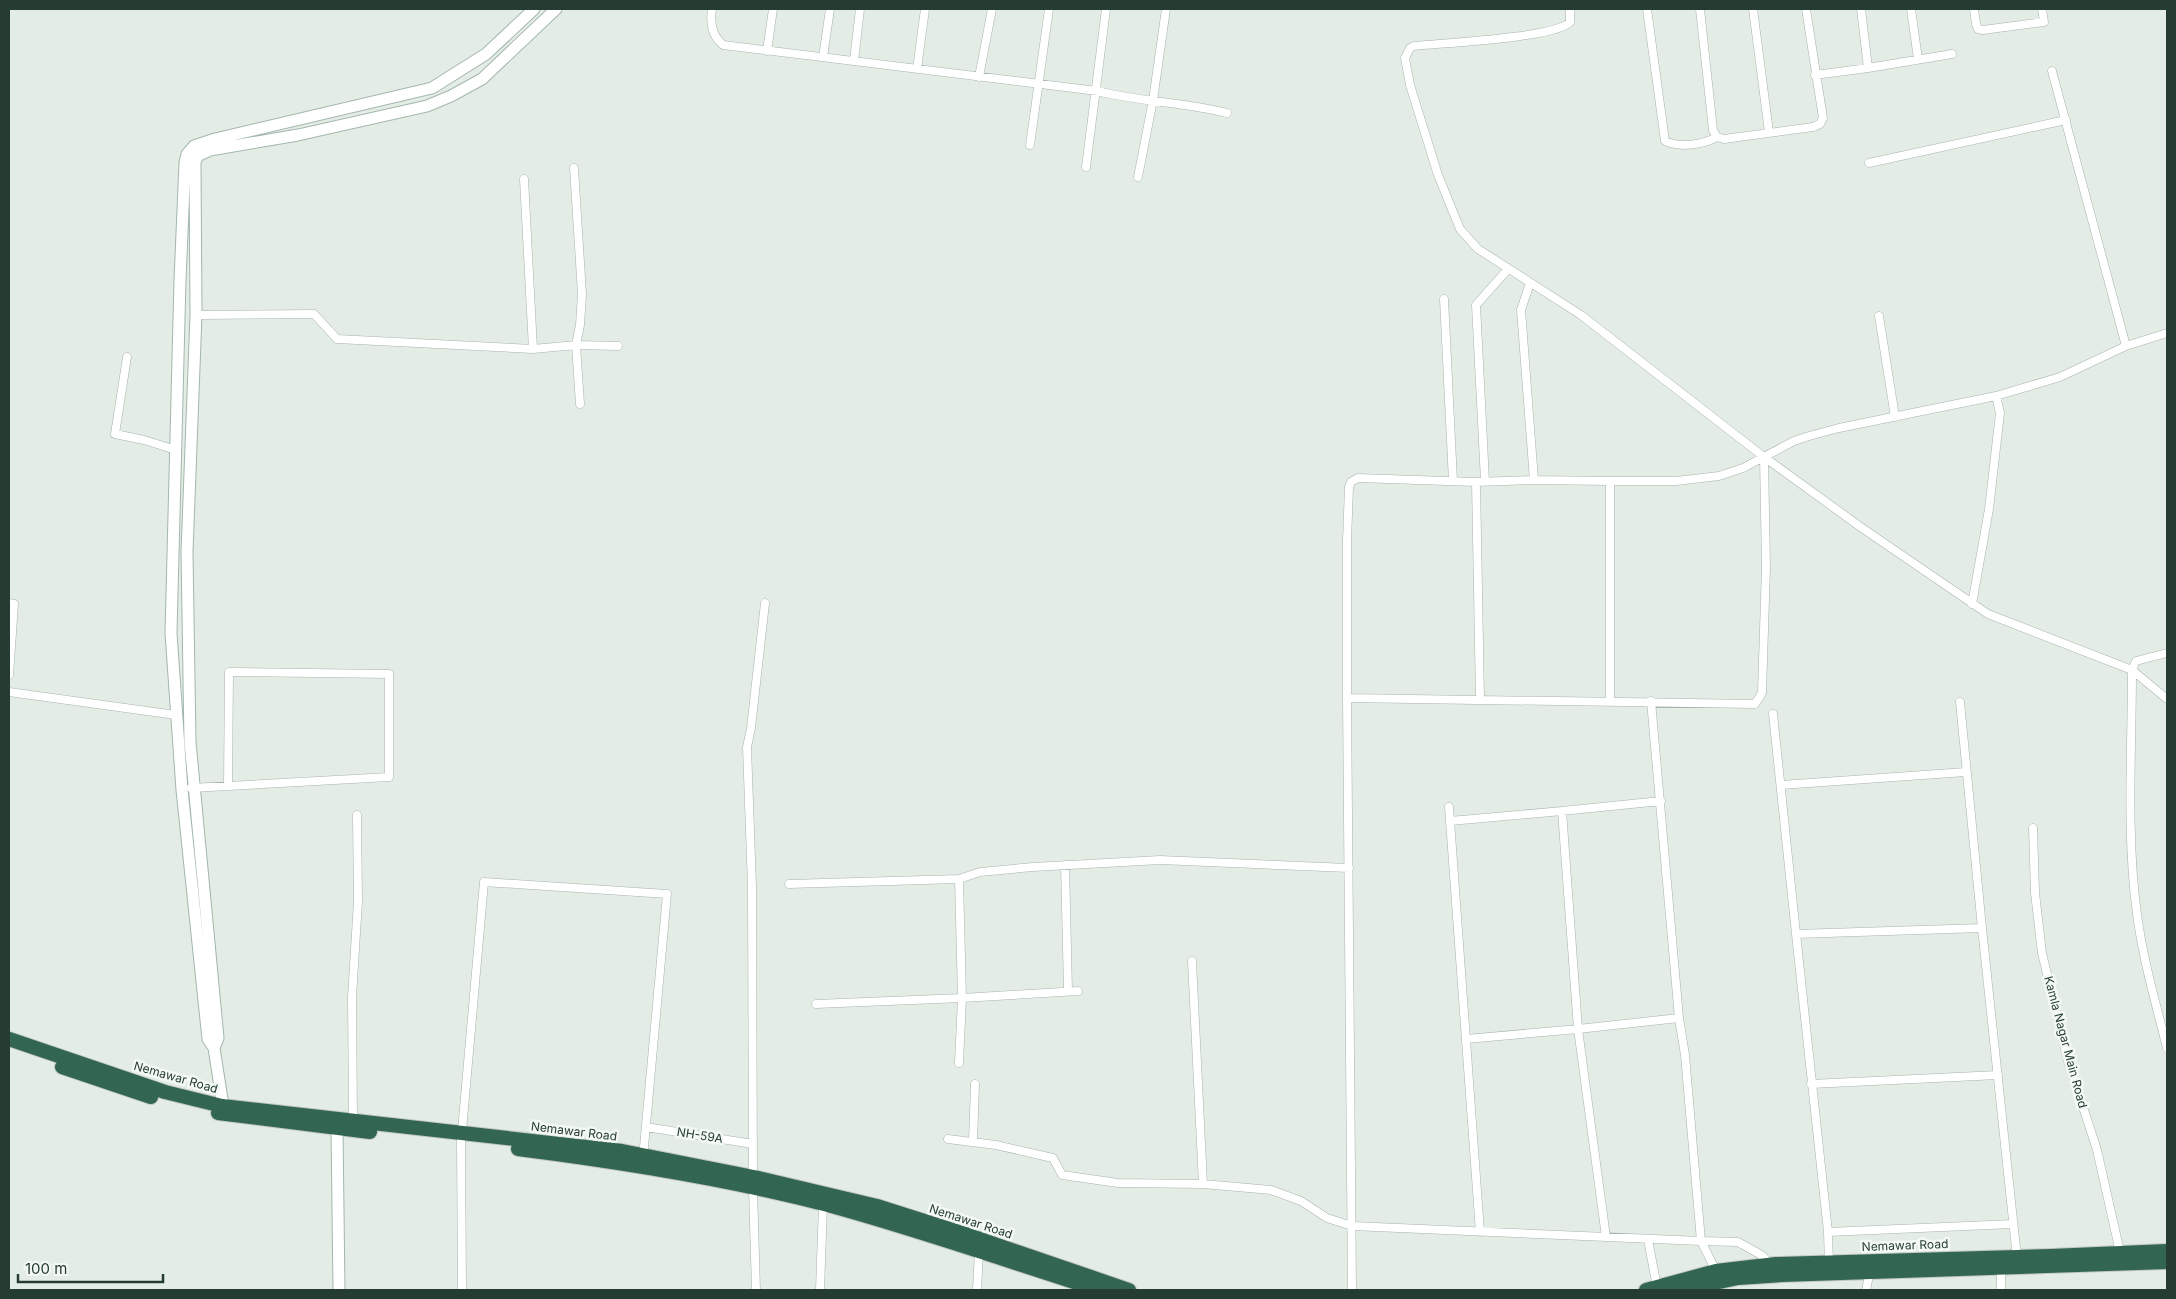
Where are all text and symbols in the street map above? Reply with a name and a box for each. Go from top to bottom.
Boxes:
street label: Kamla Nagar Main Road [2041,974,2091,1110]
street label: Nemawar Road [132,1058,220,1096]
street label: Nemawar Road [530,1118,618,1144]
street label: NH-59A [676,1124,724,1146]
street label: Nemawar Road [927,1200,1015,1242]
street label: Nemawar Road [1861,1236,1949,1254]
scale bar [18,1252,162,1284]
text: 100 m [25,1259,67,1278]

